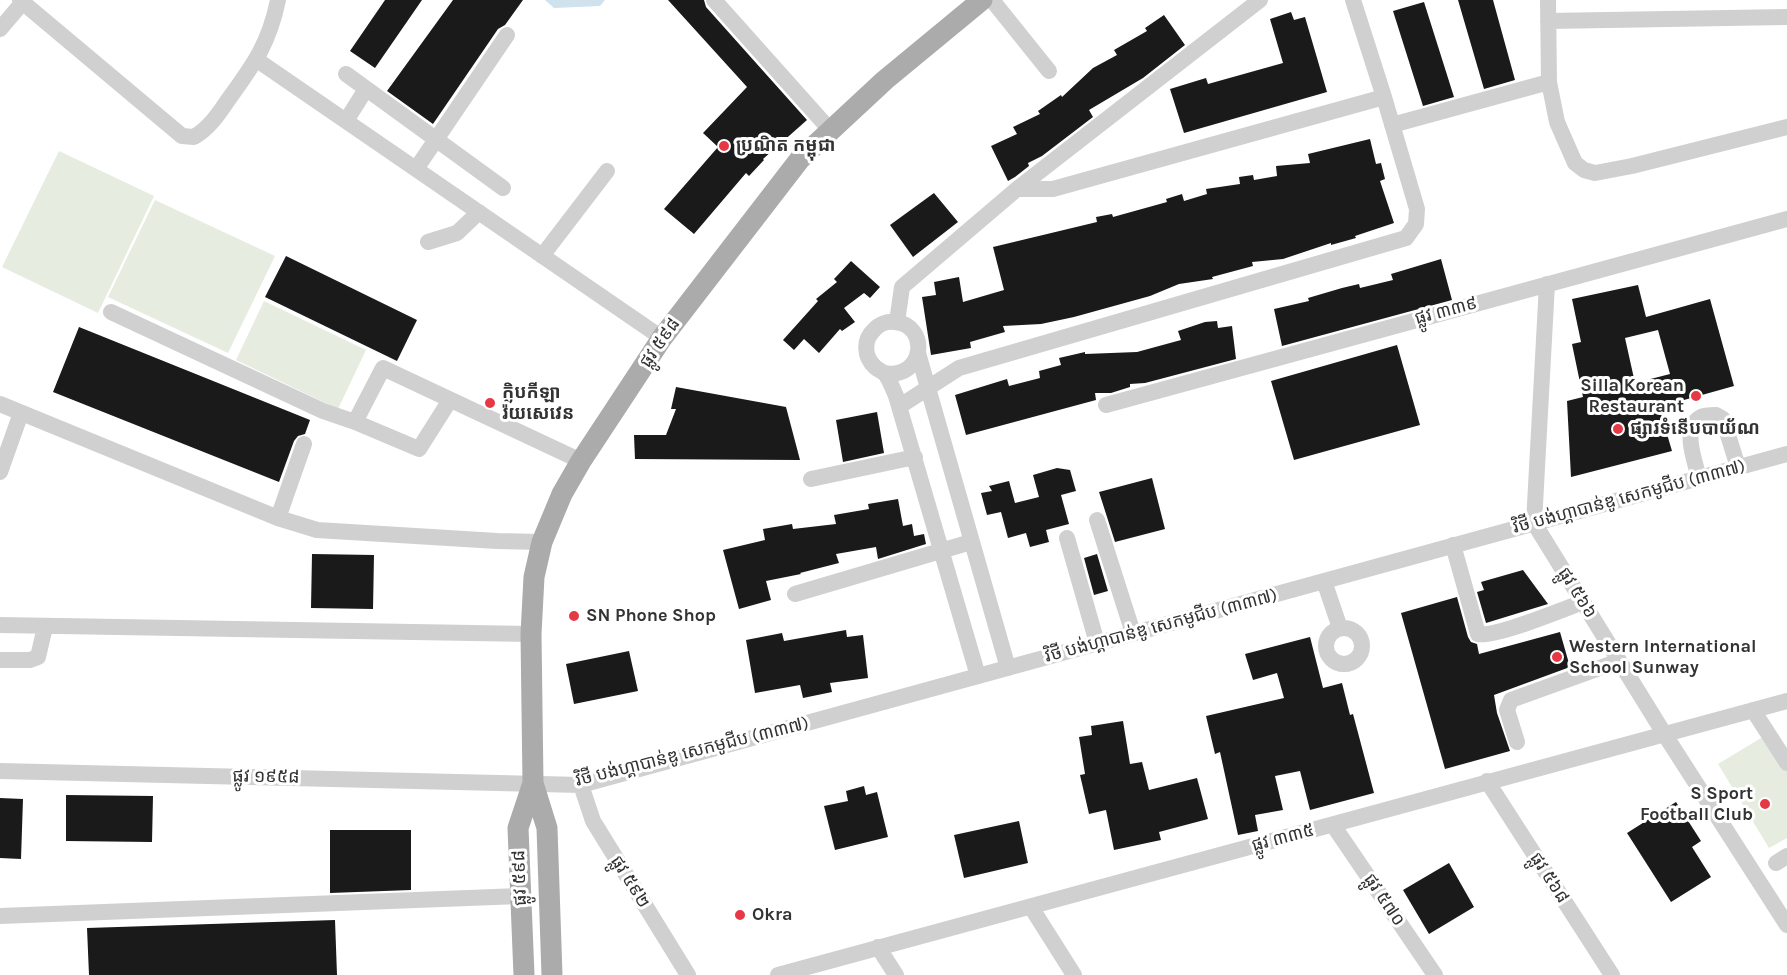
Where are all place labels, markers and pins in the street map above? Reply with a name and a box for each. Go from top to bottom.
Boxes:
place label: ប្រណិត កម្ពុជា [736,135,835,157]
marker: ប្រណិត កម្ពុជា [717,139,731,153]
place label: Silla Korean Restaurant [1580,375,1684,418]
place label: ក្លិបកីឡា រ៉យសេវេន [502,382,574,424]
marker: Silla Korean Restaurant [1689,389,1703,403]
marker: ក្លិបកីឡា រ៉យសេវេន [483,396,497,410]
place label: ផ្សារទំនើបបាយ័ណ [1630,418,1760,440]
marker: ផ្សារទំនើបបាយ័ណ [1611,422,1625,436]
place label: SN Phone Shop [586,605,716,627]
marker: SN Phone Shop [567,609,581,623]
place label: Western International School Sunway [1569,636,1756,678]
marker: Western International School Sunway [1550,650,1564,664]
place label: S Sport Football Club [1640,783,1753,826]
marker: S Sport Football Club [1758,797,1772,811]
place label: Okra [752,904,793,926]
marker: Okra [733,908,747,922]

